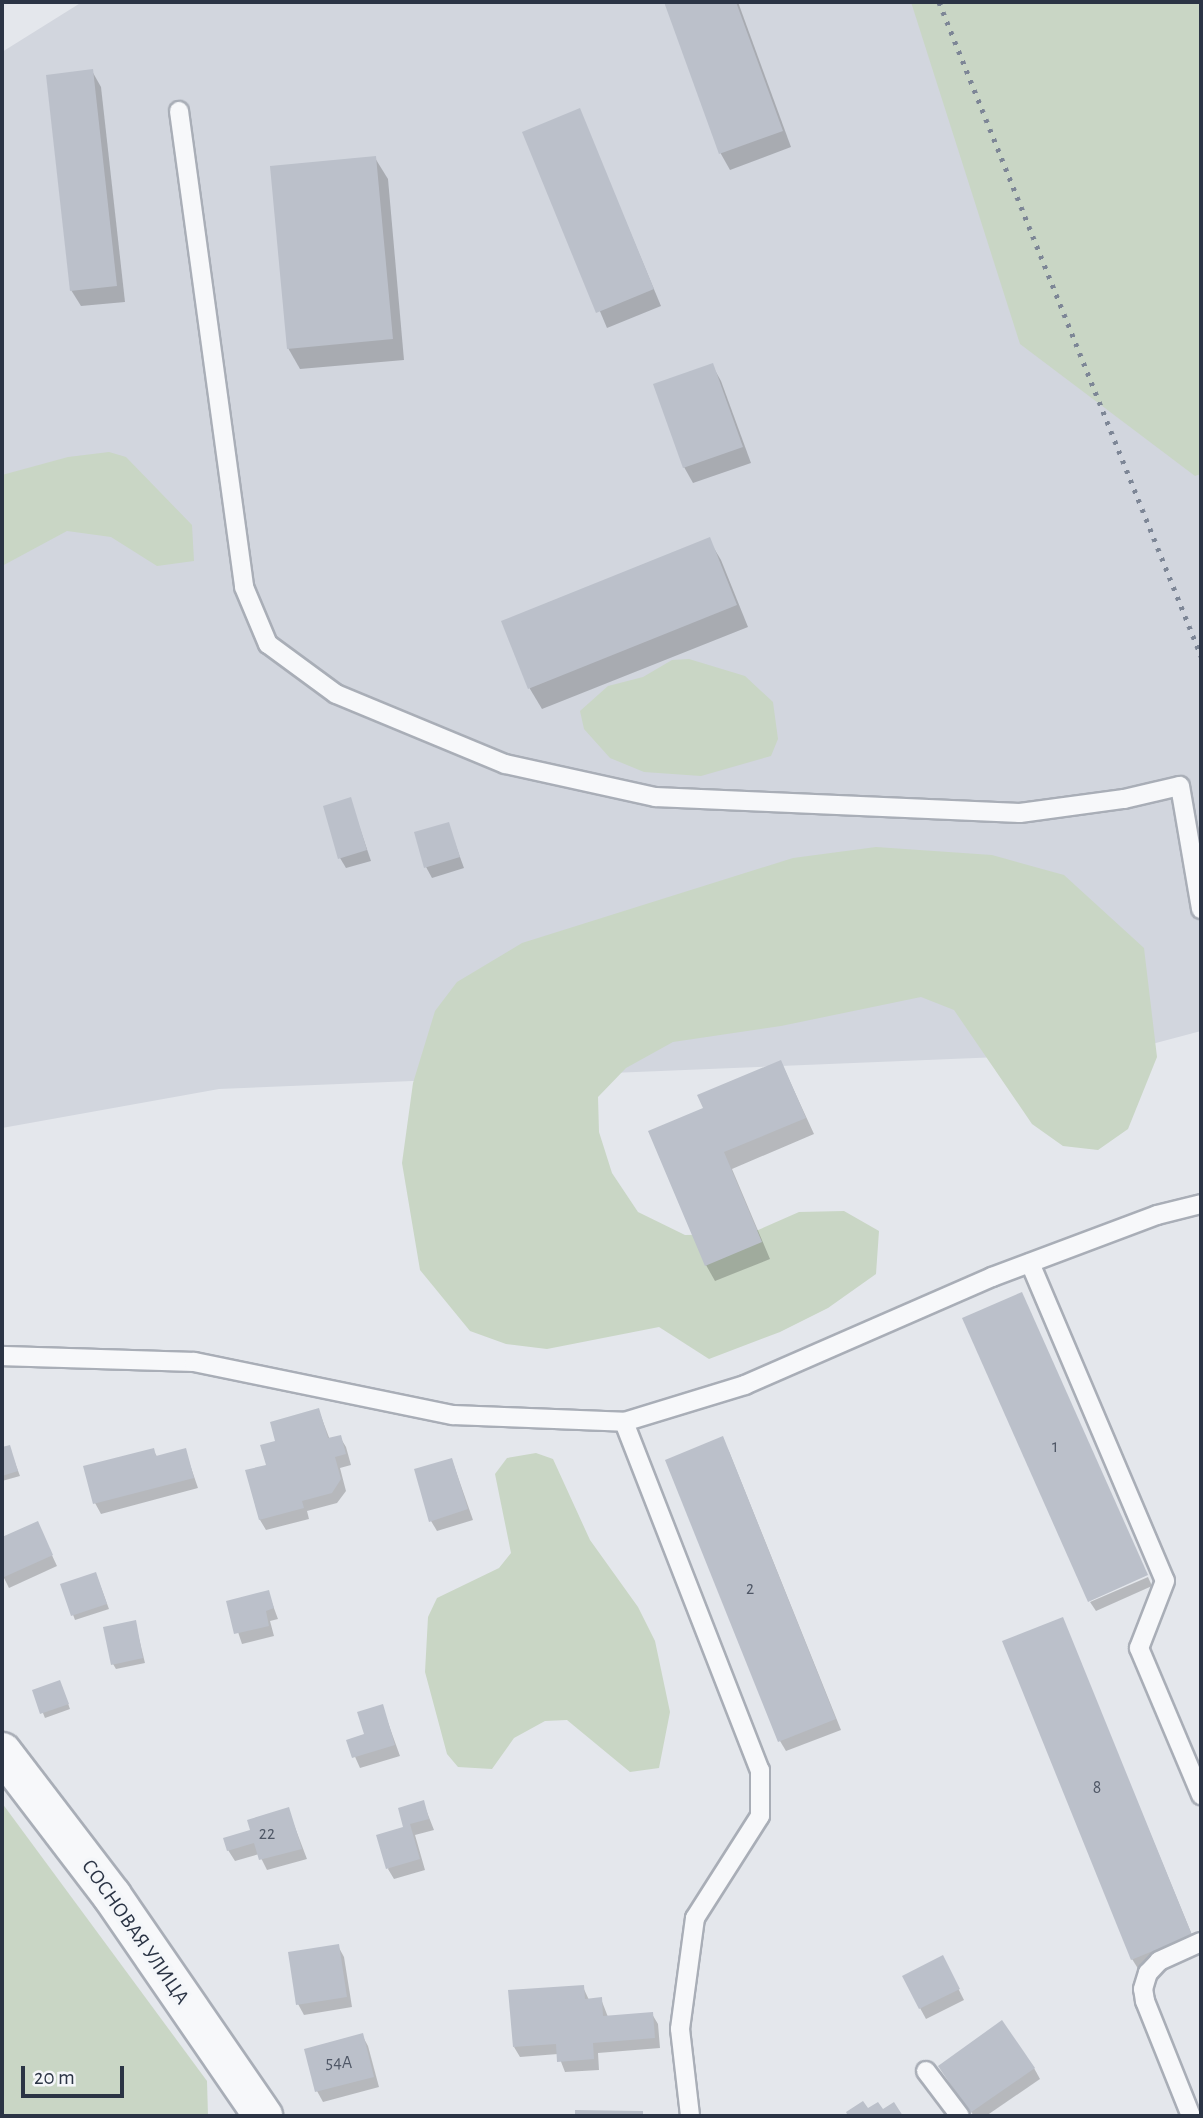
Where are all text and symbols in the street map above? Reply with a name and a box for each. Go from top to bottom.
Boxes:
house number: 1 [1052,1436,1058,1458]
house number: 2 [746,1578,754,1600]
house number: 8 [1093,1777,1101,1799]
house number: 22 [259,1823,275,1845]
street label: СОСНОВАЯ УЛИЦА [76,1855,194,2009]
scale bar [24,2052,128,2096]
house number: 54А [326,2052,352,2074]
text: 20 m [34,2067,75,2088]

